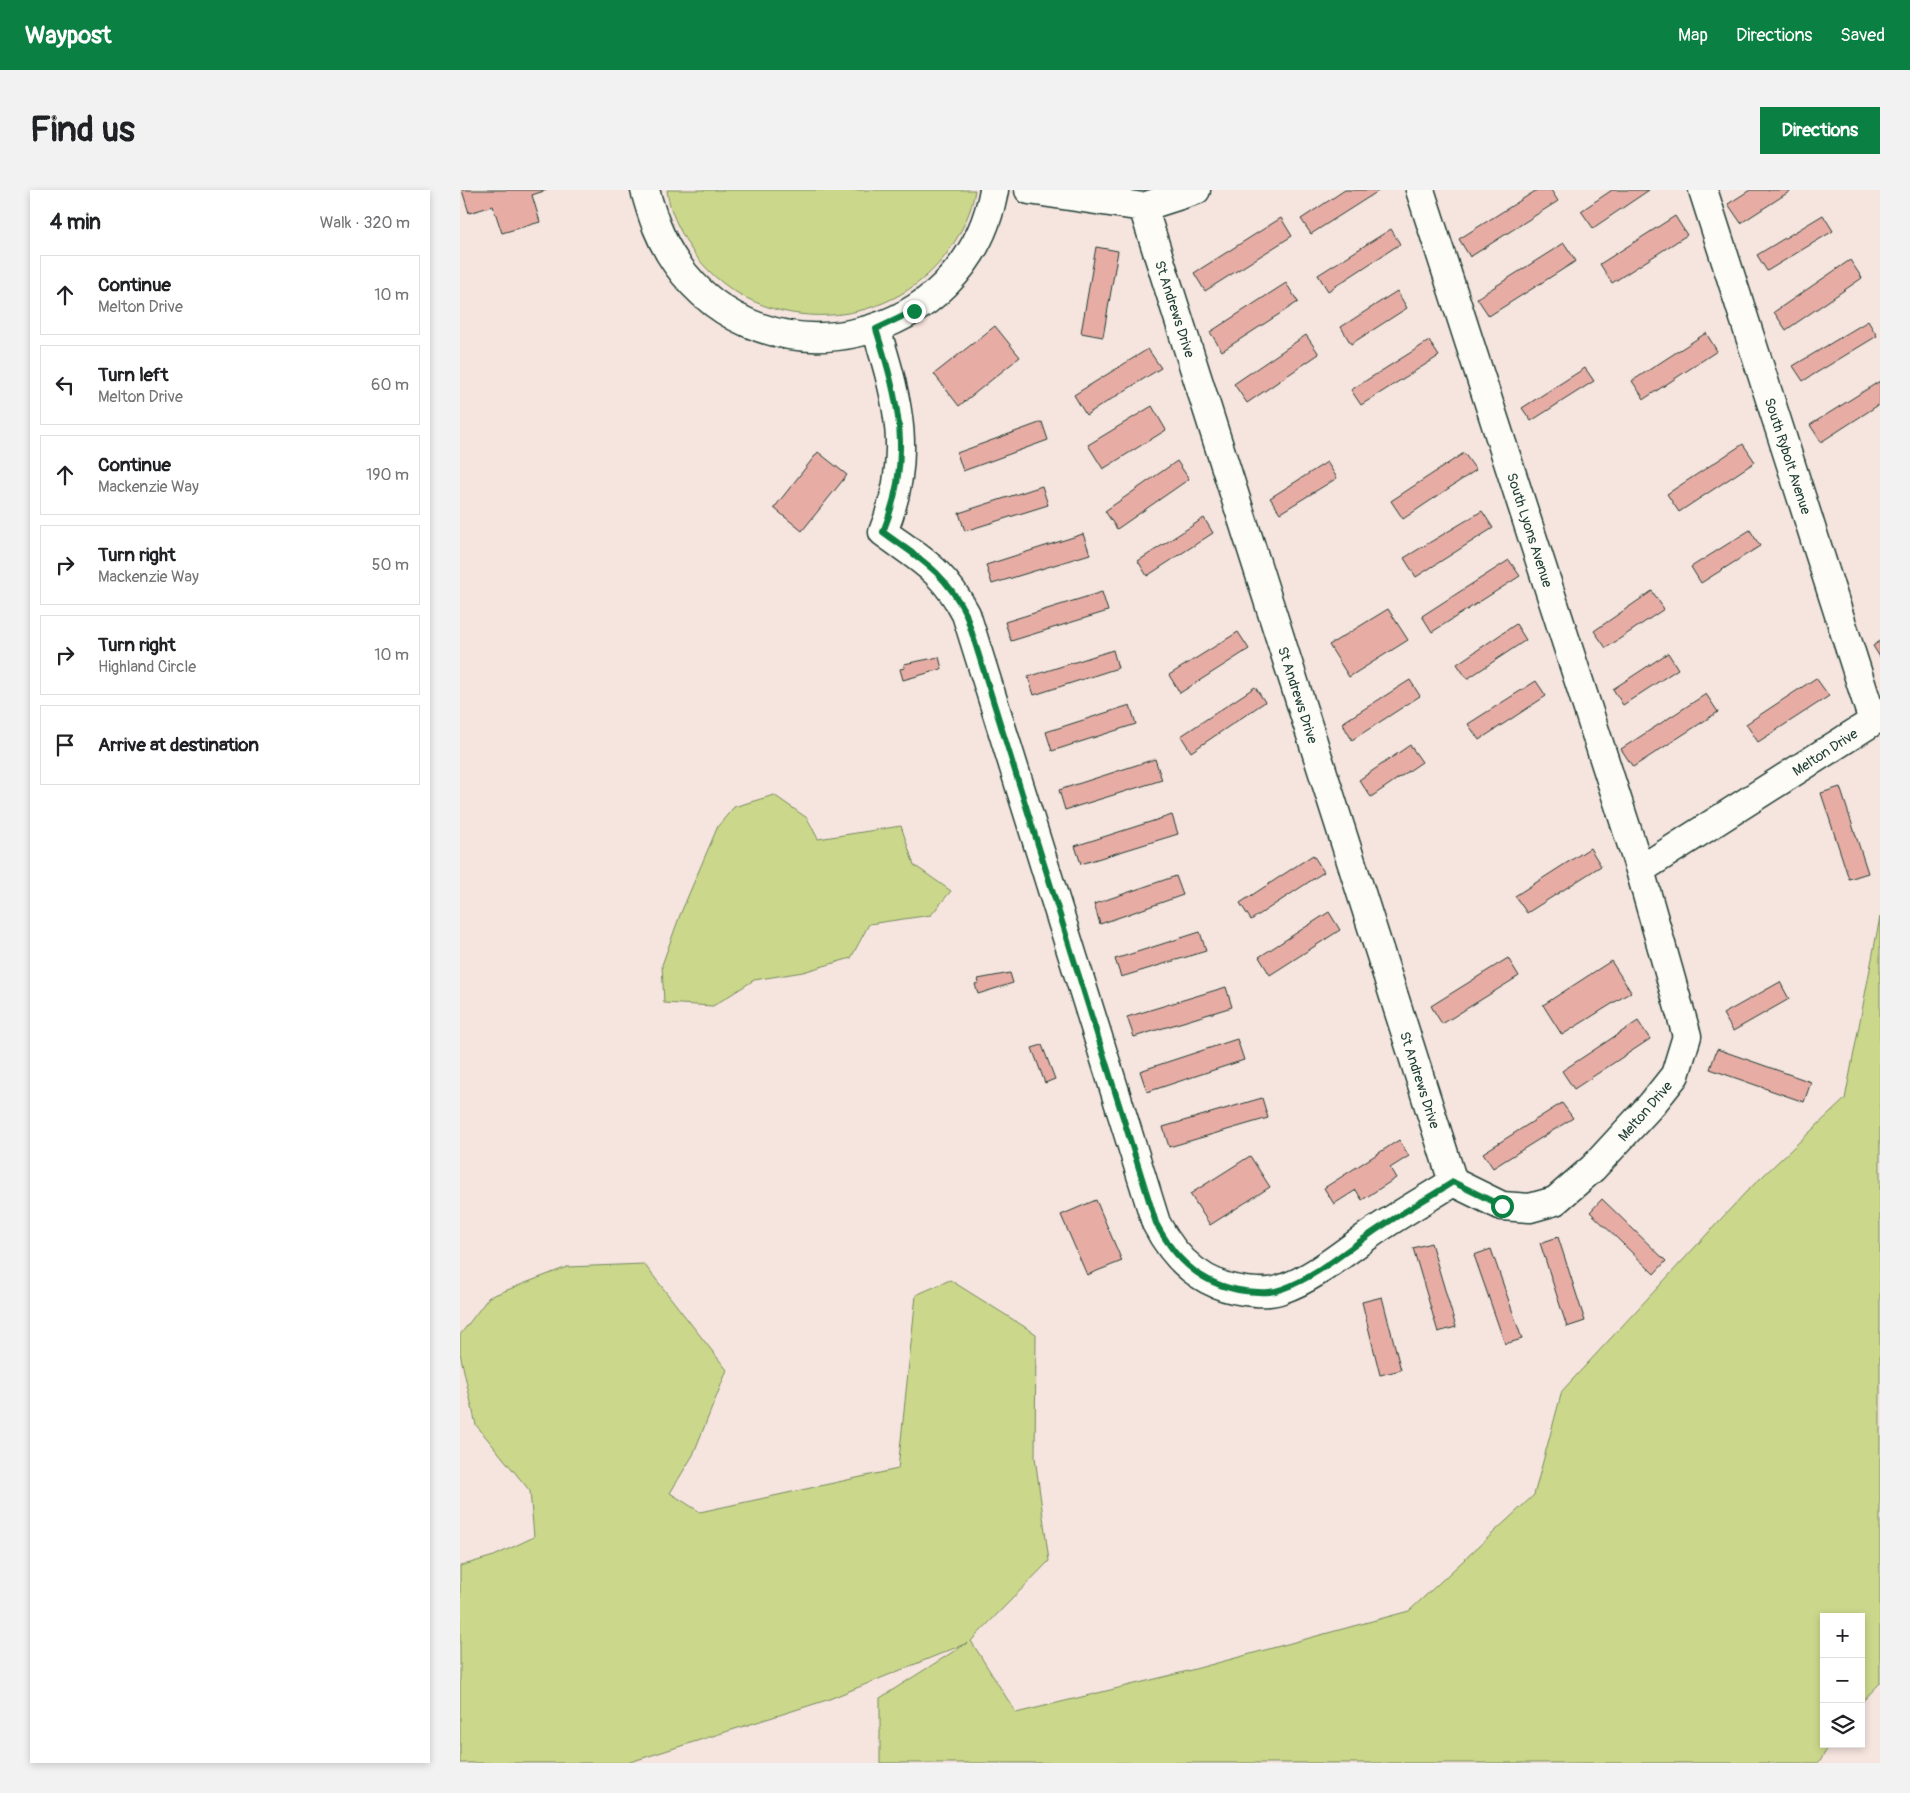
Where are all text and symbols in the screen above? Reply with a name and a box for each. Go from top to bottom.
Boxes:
text: Waypost [25,21,112,50]
text: Map [1678,24,1708,47]
text: Directions [1736,24,1812,47]
text: Saved [1840,24,1885,47]
button: Directions [1760,107,1880,154]
text: Find us [30,108,135,152]
text: 4 min [50,209,101,236]
text: Walk · 320 m [320,213,410,233]
street label: St Andrews Drive [1151,259,1198,360]
text: Continue [98,273,171,297]
icon: ahead [51,281,79,309]
text: 10 m [374,285,409,305]
text: Melton Drive [98,297,183,317]
route end [903,300,926,323]
text: Turn left [98,363,168,387]
icon: left [51,371,79,399]
text: 60 m [371,375,409,395]
text: Melton Drive [98,387,183,407]
street label: South Rybolt Avenue [1761,396,1814,517]
text: Continue [98,453,171,477]
icon: ahead [51,461,79,489]
text: 190 m [366,465,409,485]
street label: South Lyons Avenue [1503,471,1556,590]
text: Mackenzie Way [98,477,199,497]
text: Turn right [98,543,176,567]
icon: right [51,551,79,579]
text: 50 m [372,555,409,575]
text: Mackenzie Way [98,567,199,587]
text: Turn right [98,633,176,657]
icon: right [51,641,79,669]
text: 10 m [374,645,409,665]
street label: St Andrews Drive [1274,645,1321,746]
text: Highland Circle [98,657,196,677]
street label: Melton Drive [1790,725,1861,780]
icon: arrive [51,731,79,759]
text: Arrive at destination [98,733,259,757]
street label: St Andrews Drive [1396,1030,1443,1131]
street label: Melton Drive [1615,1078,1676,1145]
route start [1491,1195,1514,1218]
map controls [1820,1613,1865,1748]
button: + [1820,1613,1865,1658]
button: − [1820,1658,1865,1703]
button: layers [1820,1703,1865,1748]

